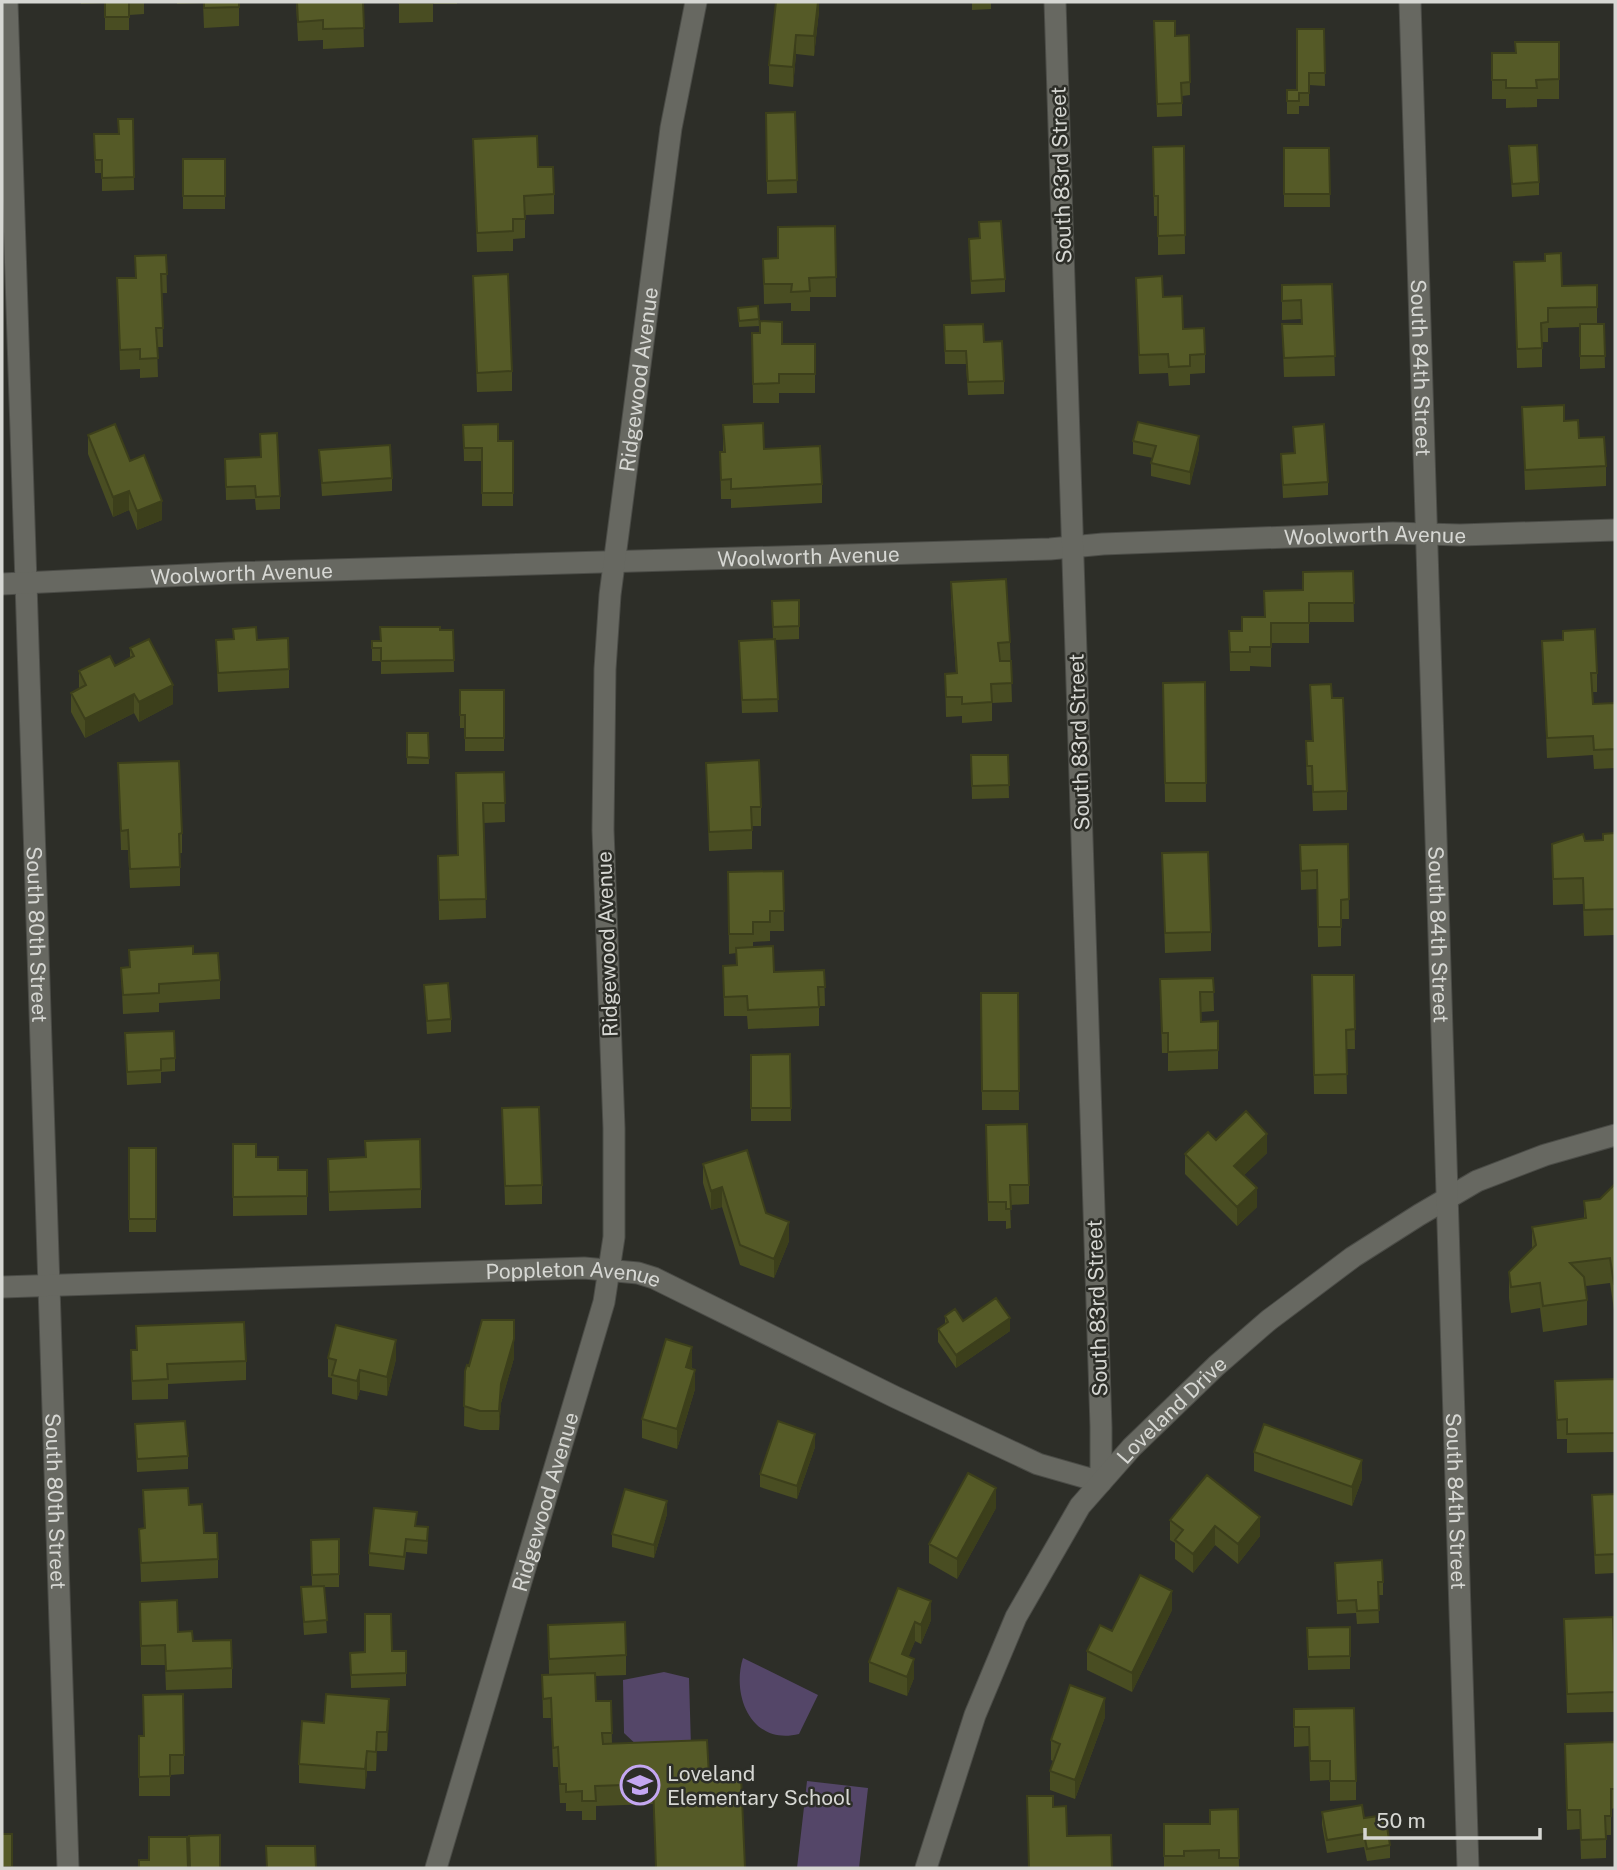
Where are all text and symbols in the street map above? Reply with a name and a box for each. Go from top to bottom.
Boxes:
street label: South 83rd Street [1045,86,1077,264]
street label: South 84th Street [1406,279,1437,457]
street label: Ridgewood Avenue [614,286,663,473]
street label: Woolworth Avenue [1283,520,1466,550]
street label: Woolworth Avenue [717,541,900,571]
street label: Woolworth Avenue [150,557,333,589]
street label: South 83rd Street [1063,653,1095,831]
street label: South 80th Street [22,846,53,1023]
street label: South 84th Street [1424,846,1454,1023]
street label: Ridgewood Avenue [591,851,623,1037]
street label: South 83rd Street [1081,1219,1113,1397]
street label: Poppleton Avenue [485,1255,666,1292]
street label: Loveland Drive [1111,1350,1231,1468]
street label: Ridgewood Avenue [506,1409,583,1595]
street label: South 84th Street [1441,1412,1472,1590]
street label: South 80th Street [41,1413,71,1590]
place label: Loveland Elementary School [667,1761,851,1810]
school or university icon: Loveland Elementary School [619,1764,661,1806]
scale bar [1365,1797,1540,1841]
text: 50 m [1376,1808,1426,1833]

